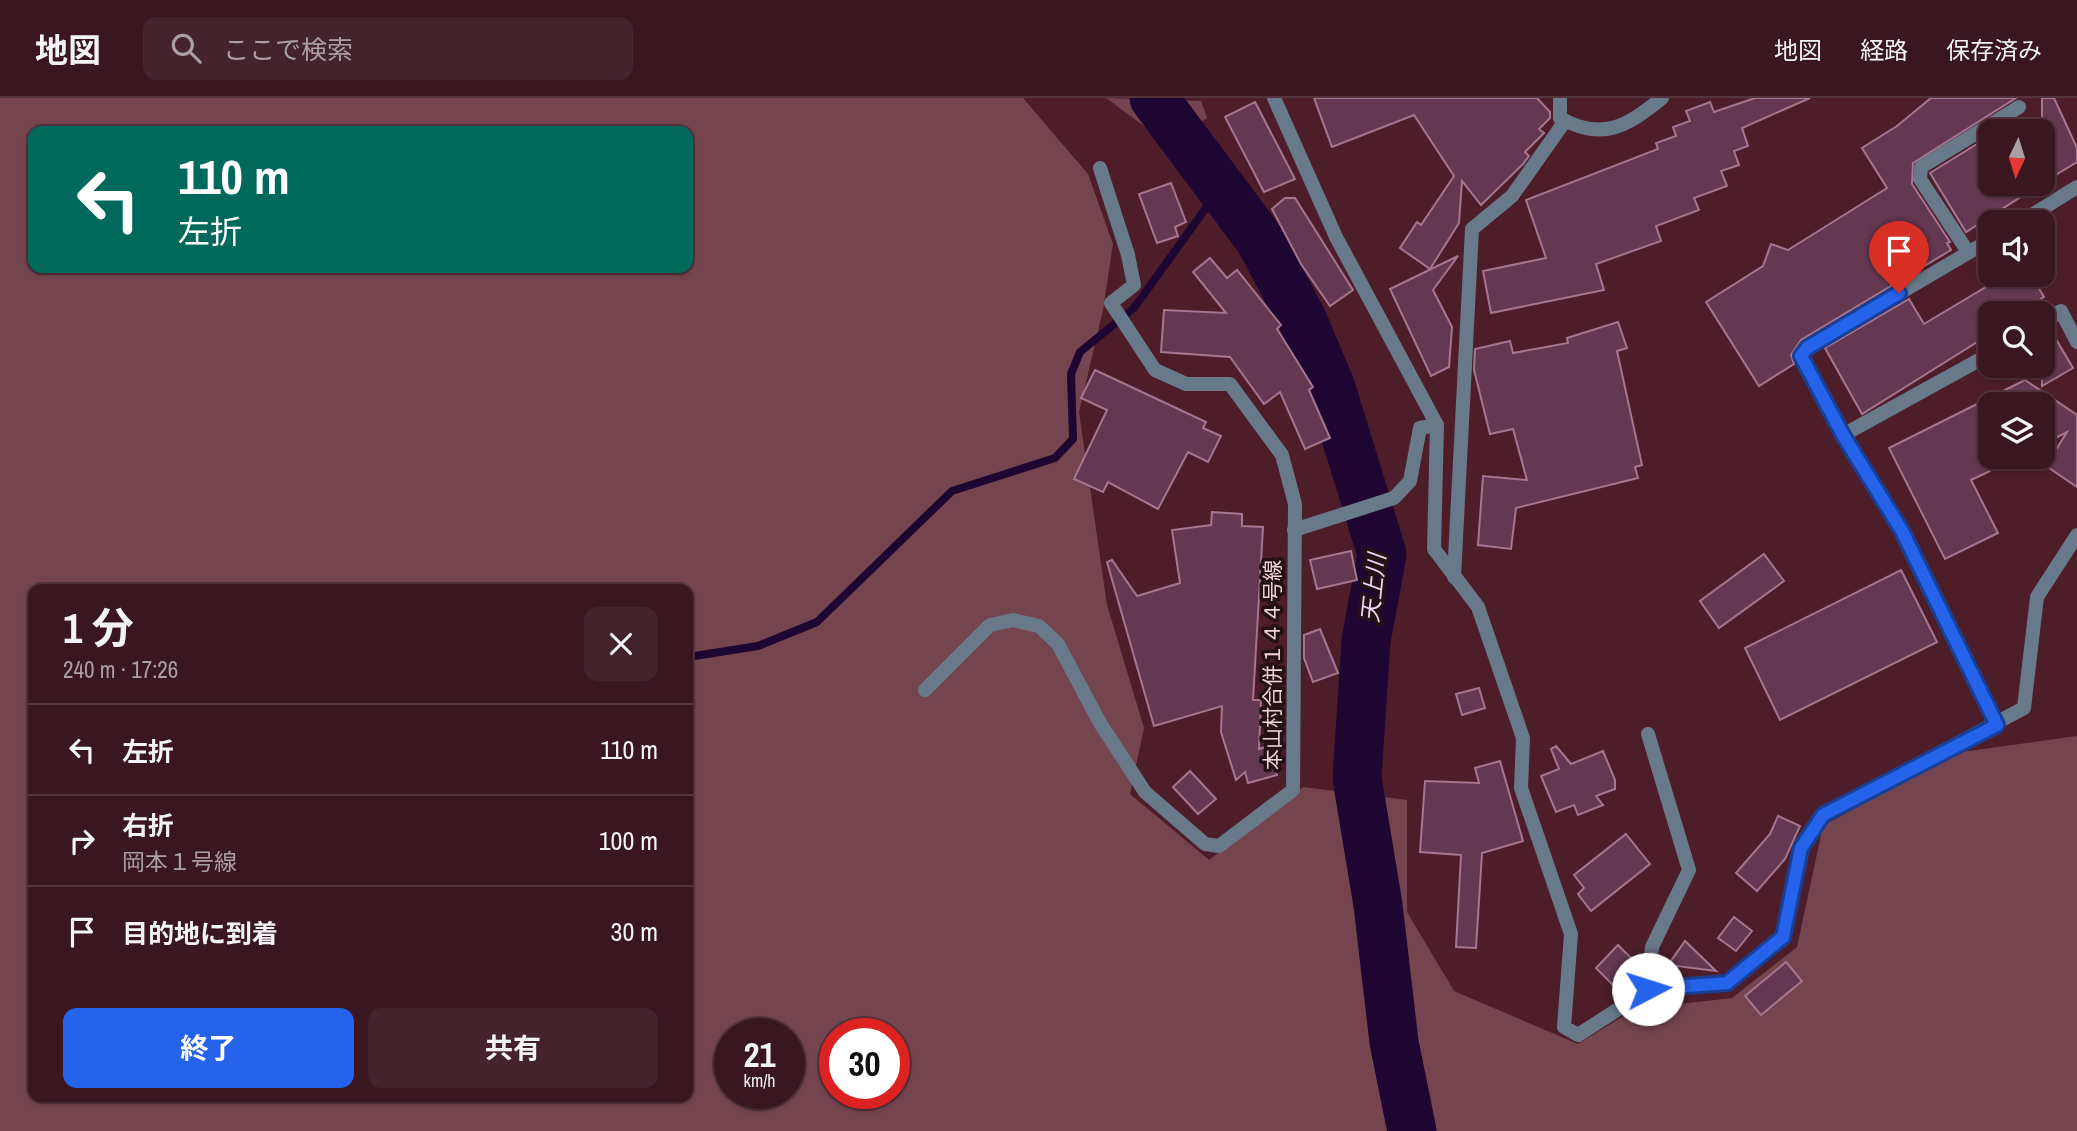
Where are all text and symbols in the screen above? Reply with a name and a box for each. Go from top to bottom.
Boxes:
search box [143,17,633,80]
text: 地図 [35,28,101,72]
icon: search [167,29,205,67]
text: ここで検索 [223,32,353,67]
text: 地図 [1774,34,1822,66]
text: 経路 [1860,34,1908,66]
text: 保存済み [1946,34,2042,66]
north arrow [1978,119,2054,196]
map controls [1978,119,2055,469]
text: 110 m [178,143,290,209]
icon: left [63,154,154,245]
text: 左折 [178,210,242,253]
button: sound [1978,210,2055,287]
pin [1869,221,1929,293]
icon: arrive [1880,232,1918,270]
button: search [1978,301,2055,378]
button: layers [1978,392,2055,469]
water label: 天上川 [1354,549,1392,624]
street label: 本山村合併１４４号線 [1258,560,1287,770]
text: 1 分 [63,600,134,656]
button: close [584,607,658,681]
text: 240 m · 17:26 [63,654,178,685]
icon: left [63,731,101,769]
text: 110 m [600,732,658,767]
text: 左折 [122,734,174,769]
text: 右折 [122,808,174,843]
icon: right [63,822,101,860]
text: 100 m [599,823,658,858]
text: 岡本１号線 [122,846,237,877]
icon: arrive [63,913,101,951]
text: 30 m [611,914,658,949]
text: 目的地に到着 [122,916,278,951]
position arrow [1611,952,1685,1026]
button: 終了 [63,1008,354,1088]
button: 共有 [368,1008,658,1088]
speed limit sign: 30 [819,1018,910,1109]
text: 21 [744,1031,775,1078]
text: km/h [744,1068,776,1093]

